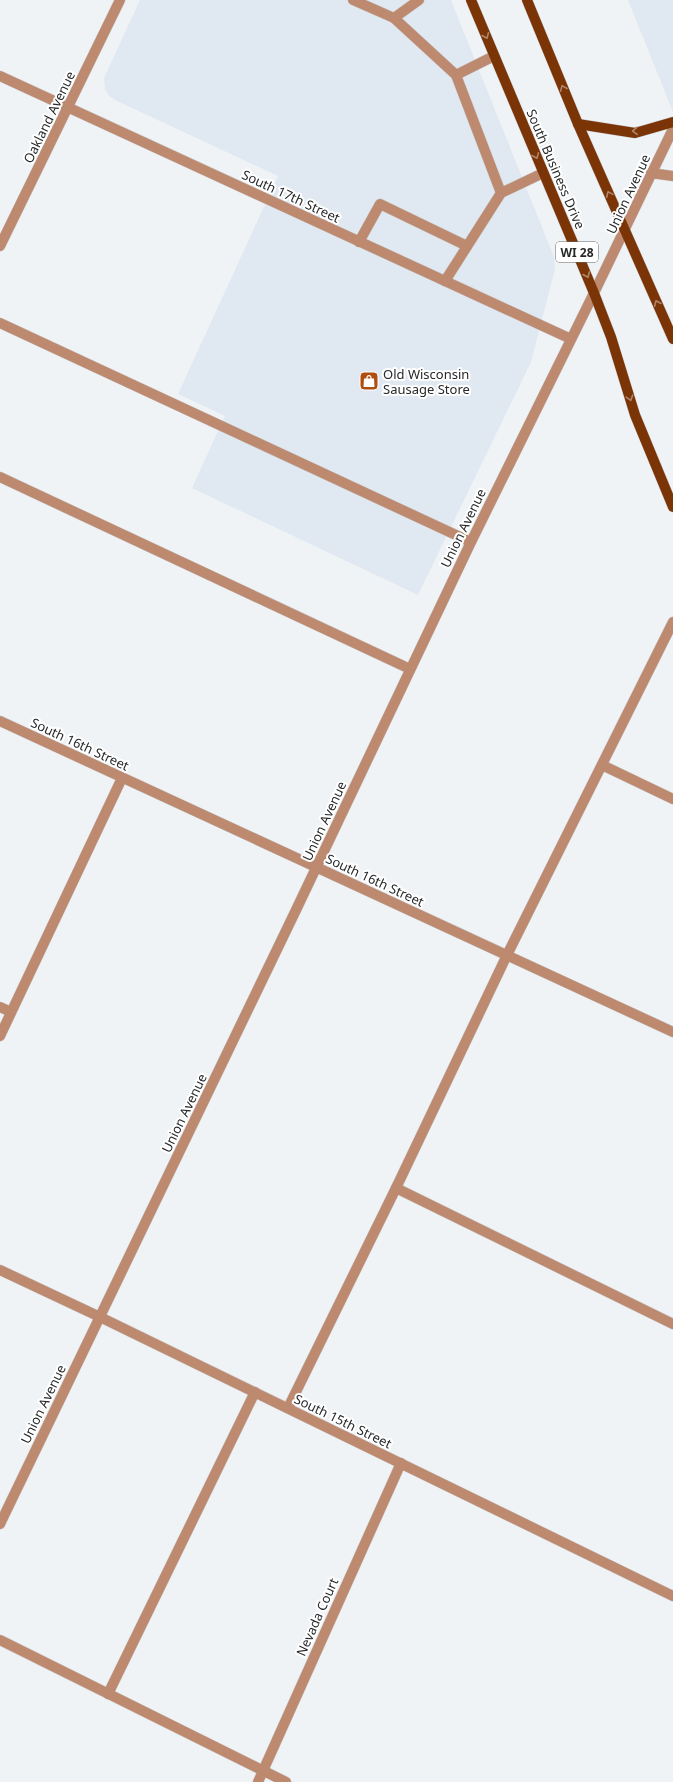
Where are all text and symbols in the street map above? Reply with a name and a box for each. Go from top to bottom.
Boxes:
one-way arrow [481,31,489,39]
street label: Oakland Avenue [19,68,79,166]
one-way arrow [560,84,568,92]
street label: South Business Drive [523,106,589,232]
one-way arrow [632,127,638,136]
one-way arrow [531,151,539,159]
street label: Union Avenue [602,151,654,237]
street label: South 17th Street [239,165,343,227]
one-way arrow [606,190,614,197]
road number: WI 28 [556,242,598,262]
one-way arrow [582,271,590,279]
one-way arrow [654,300,662,307]
place label: Old Wisconsin Sausage Store [383,365,470,398]
shop icon: Old Wisconsin Sausage Store [358,370,380,392]
one-way arrow [625,394,634,401]
street label: Union Avenue [436,485,490,571]
street label: South 16th Street [28,713,132,775]
street label: Union Avenue [298,778,350,864]
street label: South 16th Street [323,849,427,911]
street label: Union Avenue [157,1070,211,1156]
street label: Union Avenue [16,1361,70,1447]
street label: South 15th Street [291,1390,395,1453]
street label: Nevada Court [292,1575,342,1659]

